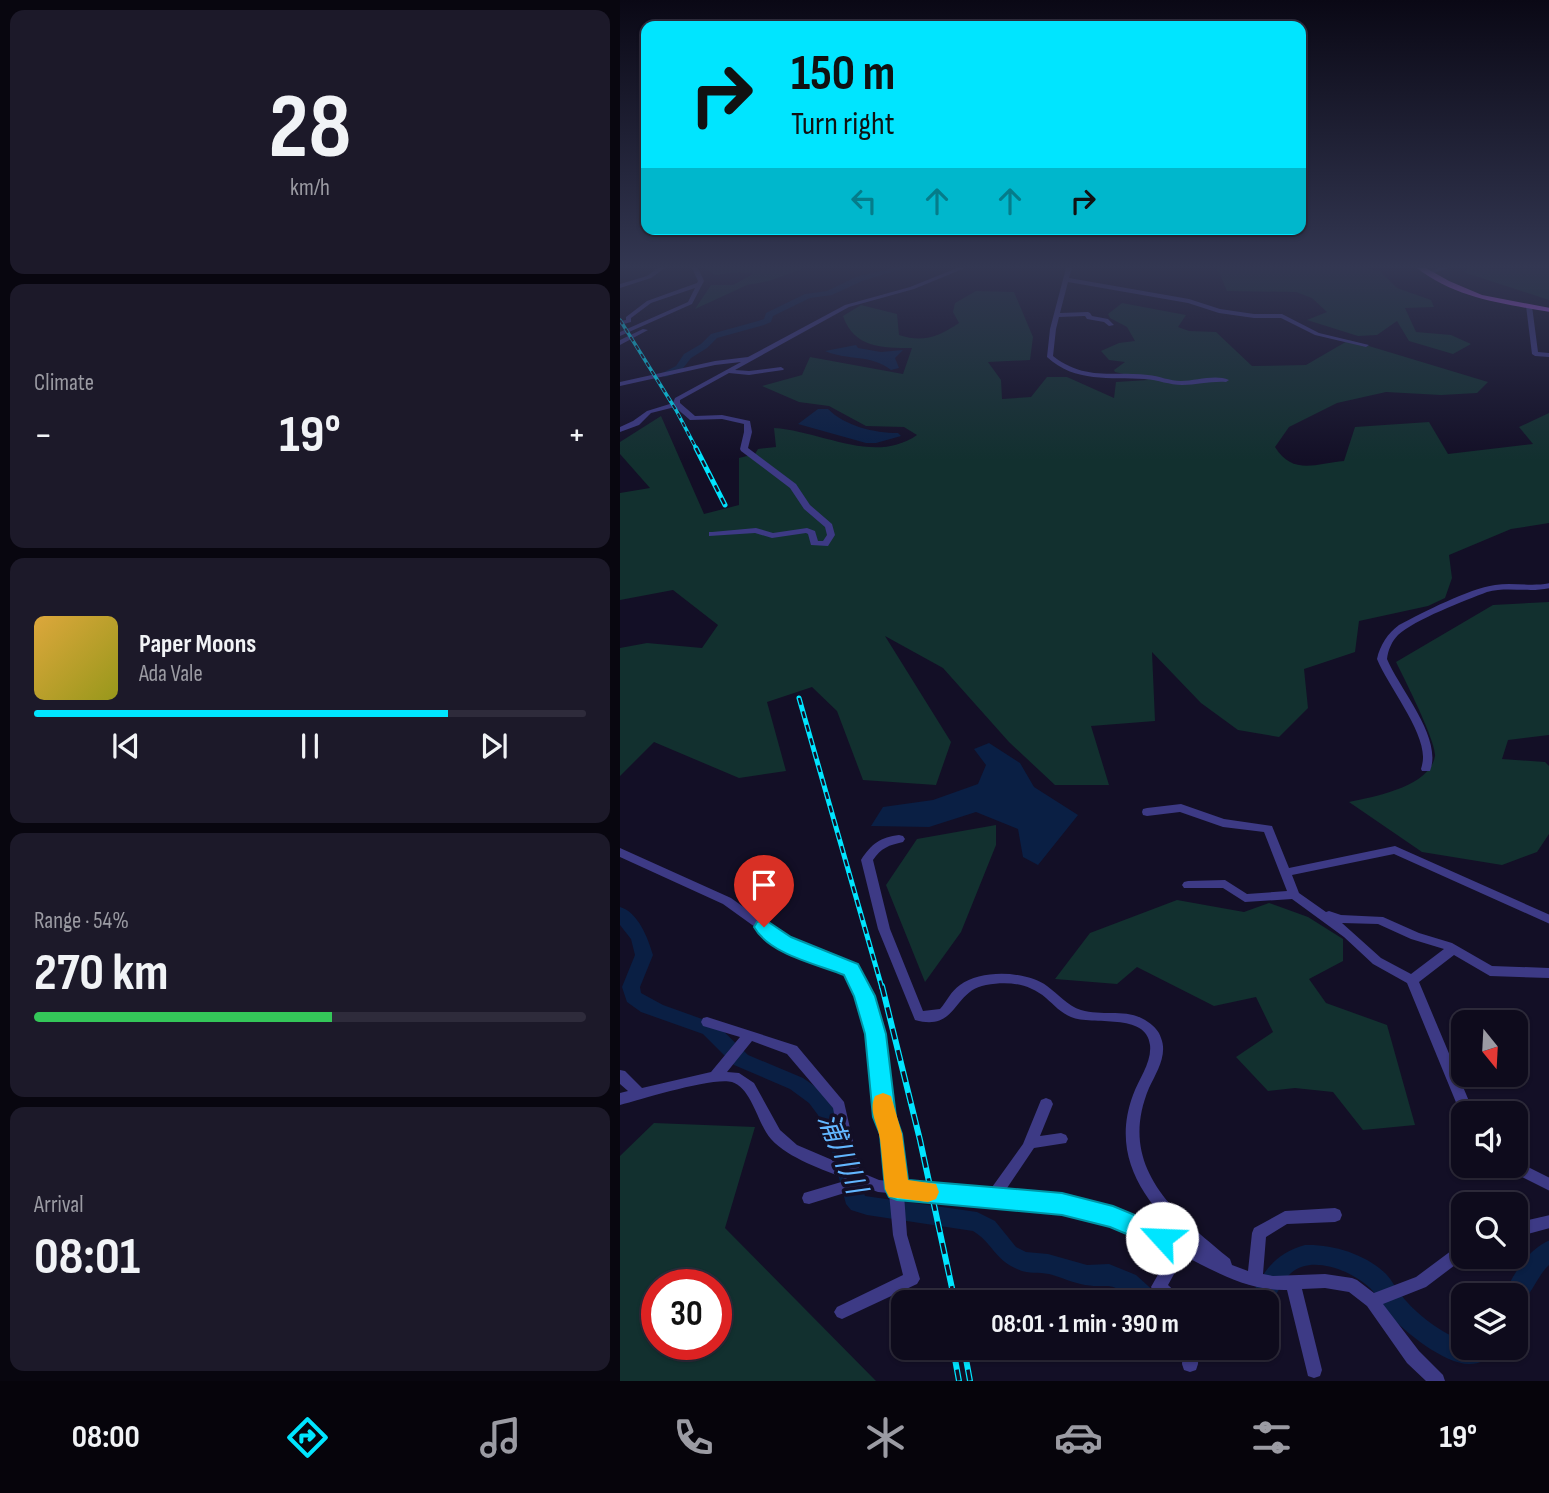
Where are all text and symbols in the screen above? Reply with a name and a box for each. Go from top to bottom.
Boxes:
text: 150 m [791,45,895,104]
icon: right [676,49,767,140]
text: 28 [269,74,351,183]
text: Turn right [791,105,895,144]
text: km/h [290,174,330,202]
icon: left [845,182,883,220]
icon: ahead [918,182,956,220]
icon: ahead [991,182,1029,220]
icon: right [1064,182,1102,220]
text: Climate [34,369,94,397]
text: 19° [279,404,341,467]
text: − [34,413,53,458]
text: + [567,413,586,458]
text: Paper Moons [139,629,256,660]
text: Ada Vale [139,660,203,688]
icon: previous [107,727,145,765]
icon: pause [291,727,329,765]
icon: next [475,727,513,765]
pin [734,855,794,927]
icon: arrive [745,866,783,904]
text: Range · 54% [34,907,129,935]
text: 270 km [34,942,169,1005]
north arrow [1451,1010,1528,1087]
map controls [1451,1010,1528,1360]
button: sound [1451,1101,1528,1178]
water label: 浦川川 [811,1108,874,1201]
text: Arrival [34,1191,83,1219]
button: search [1451,1192,1528,1269]
position arrow [1125,1201,1199,1275]
text: 08:01 [34,1226,140,1289]
speed limit sign: 30 [641,1269,732,1360]
button: layers [1451,1283,1528,1360]
text: 08:01 · 1 min · 390 m [991,1309,1179,1340]
icon: directions [283,1413,332,1462]
icon: music [476,1413,525,1462]
icon: phone [669,1413,718,1462]
icon: climate [861,1413,910,1462]
icon: car [1054,1413,1103,1462]
icon: filters [1247,1413,1296,1462]
text: 08:00 [72,1418,140,1457]
text: 19° [1439,1418,1477,1457]

